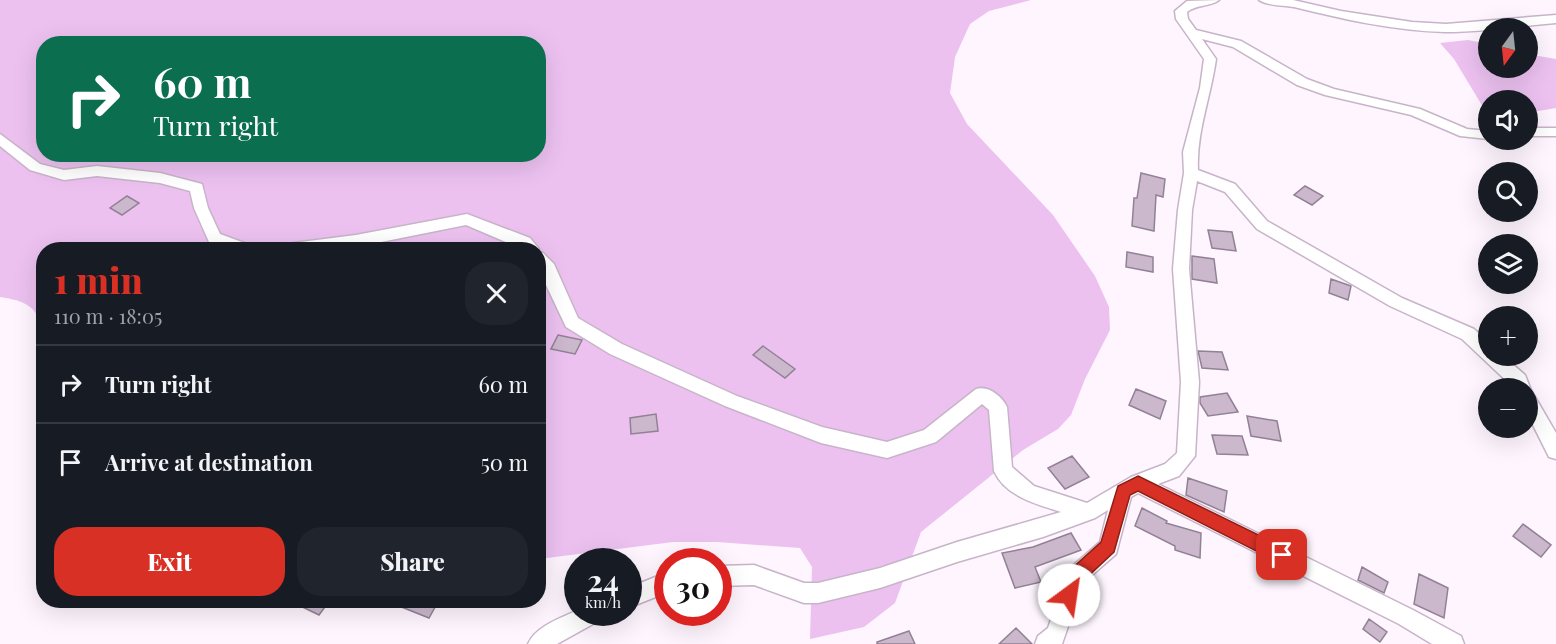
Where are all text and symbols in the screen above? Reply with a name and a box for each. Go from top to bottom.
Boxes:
north arrow [1478,18,1538,78]
map controls [1478,18,1538,438]
text: 60 m [153,53,251,109]
icon: right [54,60,132,138]
button: sound [1478,90,1538,150]
text: Turn right [153,107,278,143]
button: search [1478,162,1538,222]
button: layers [1478,234,1538,294]
text: 1 min [54,255,143,303]
button: close [465,262,528,325]
text: 110 m · 18:05 [54,302,162,329]
button: + [1478,306,1538,366]
icon: right [54,368,87,401]
text: Turn right [105,369,211,399]
text: 60 m [478,369,528,399]
button: − [1478,378,1538,438]
icon: arrive [54,446,87,479]
text: Arrive at destination [105,447,313,477]
text: 50 m [481,447,528,477]
button: Exit [54,527,285,596]
button: Share [297,527,528,596]
pin [1256,529,1307,580]
icon: arrive [1265,538,1298,571]
speed limit sign: 30 [654,548,732,626]
text: 24 [587,560,619,600]
position arrow [1037,563,1101,627]
text: km/h [585,592,621,612]

